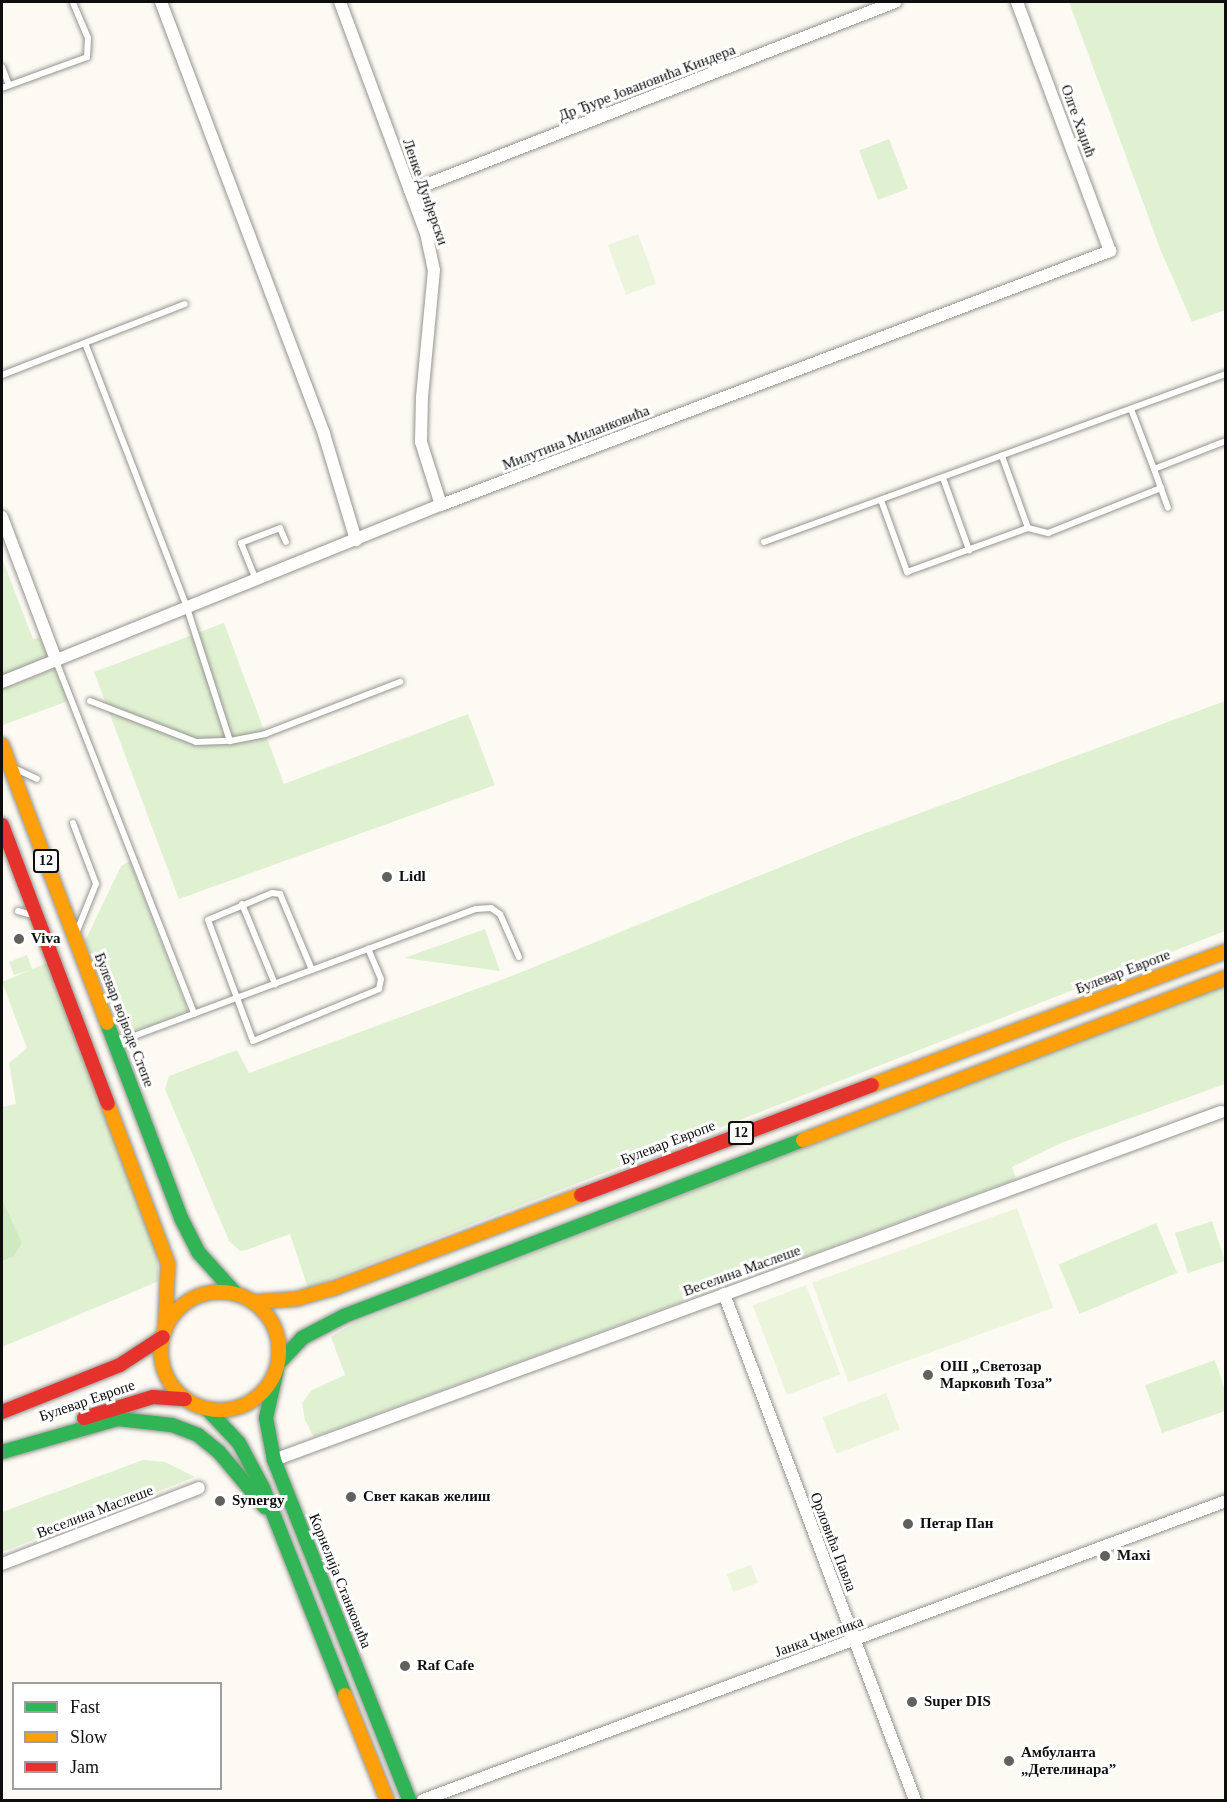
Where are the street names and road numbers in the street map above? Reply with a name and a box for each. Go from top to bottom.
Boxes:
street label: Др Ђуре Јовановића Киндера [556,41,738,125]
street label: Олге Хаџић [1057,82,1099,160]
street label: Ленке Дунђерски [398,136,452,248]
street label: Милутина Миланковића [500,402,652,474]
road number: 12 [32,850,60,872]
street label: Булевар Европе [1073,946,1173,998]
street label: Булевар војводе Степе [90,950,158,1090]
street label: Булевар Европе [618,1117,718,1169]
road number: 12 [728,1122,754,1144]
street label: Веселина Маслеше [681,1241,803,1301]
street label: Булевар Европе [37,1376,137,1426]
street label: Веселина Маслеше [34,1481,156,1543]
street label: Орловића Павла [806,1490,860,1594]
street label: Корнелија Станковића [305,1511,375,1651]
street label: Јанка Чмелика [772,1613,866,1661]

